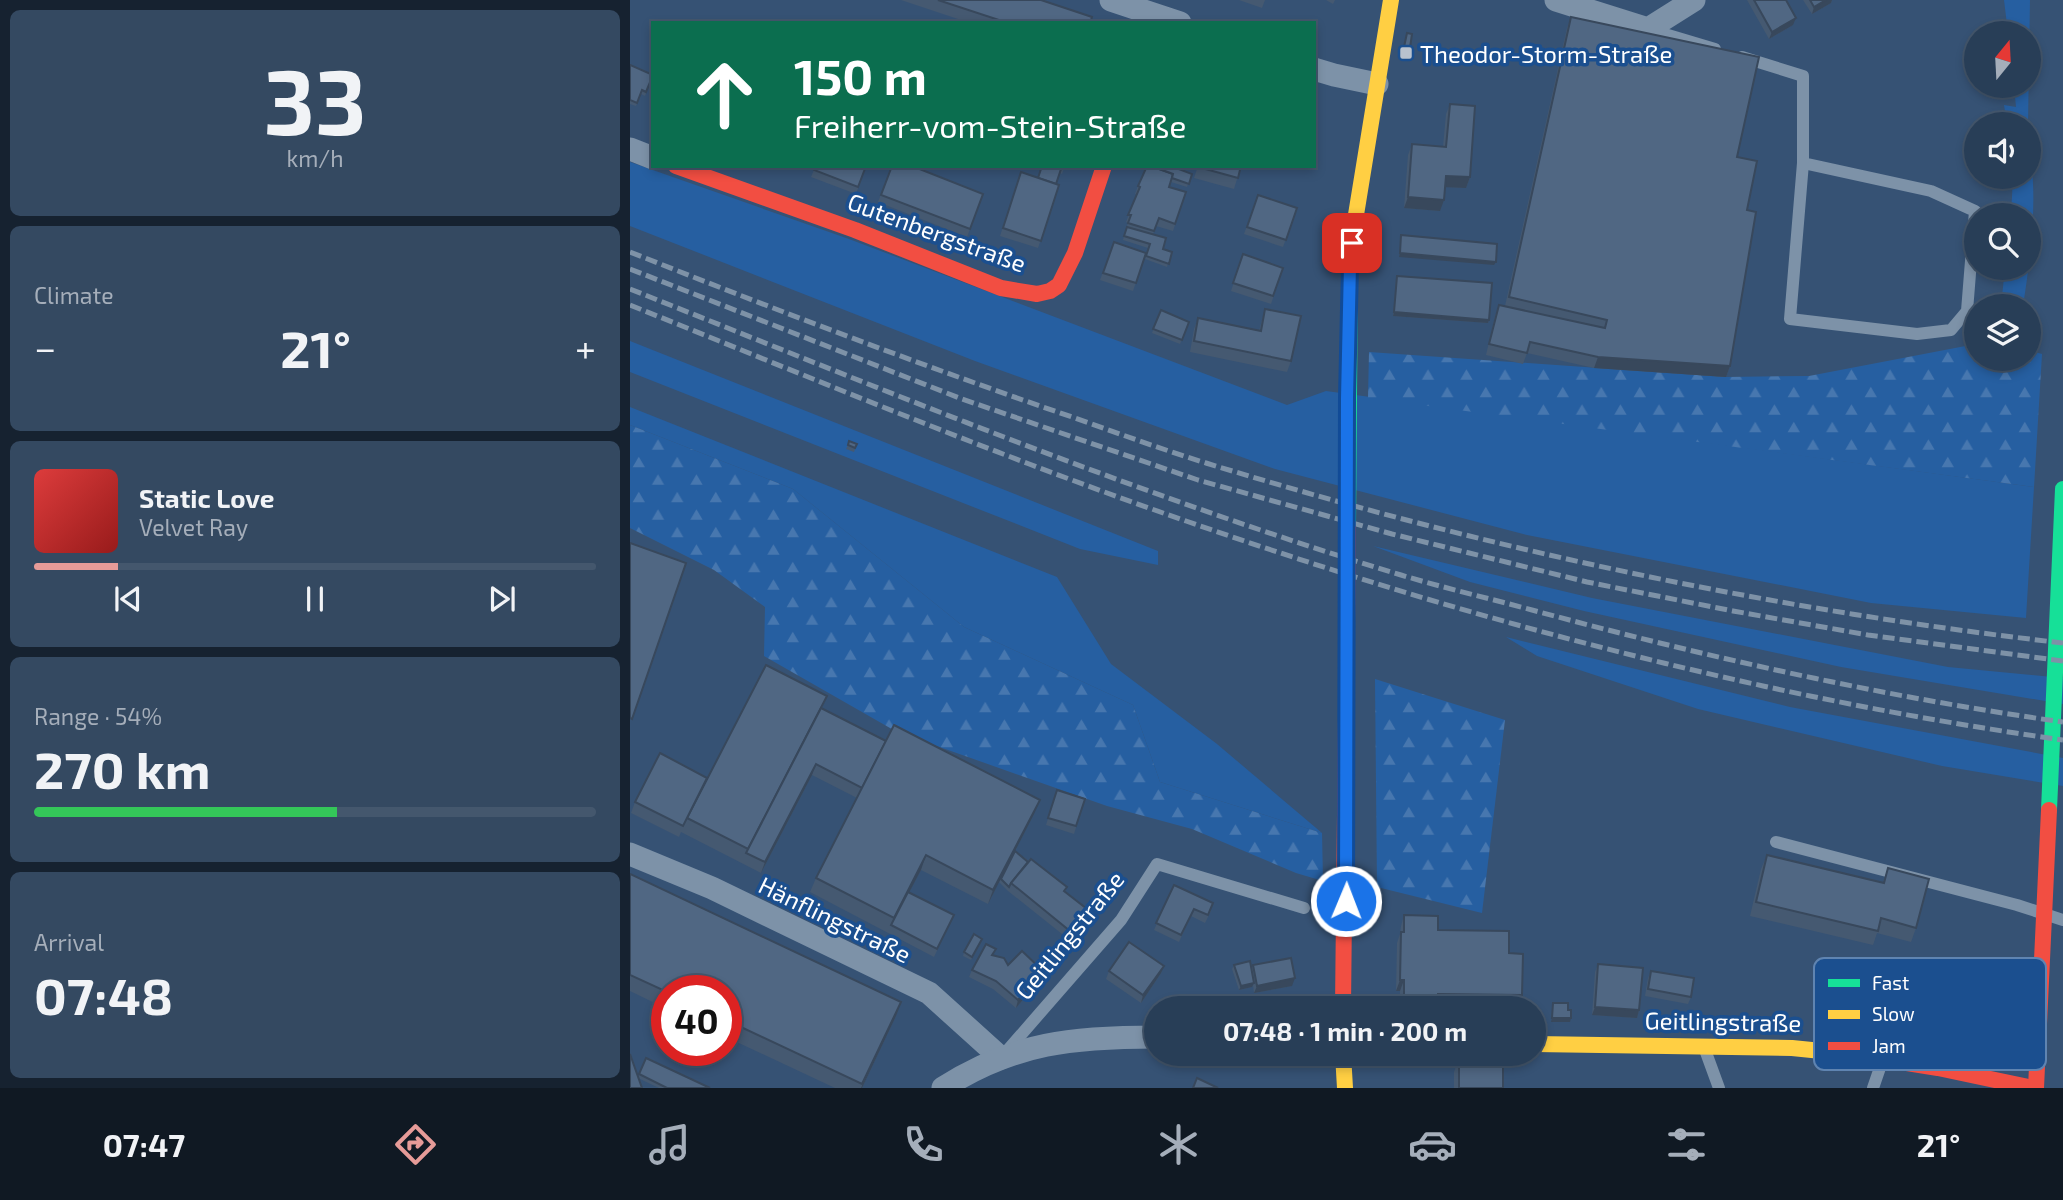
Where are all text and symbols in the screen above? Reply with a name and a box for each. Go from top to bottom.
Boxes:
north arrow [1964,21,2040,98]
map controls [1964,21,2041,371]
place label: Theodor-Storm-Straße [1420,39,1672,68]
text: 33 [263,44,367,153]
marker: Theodor-Storm-Straße [1398,45,1414,61]
text: 150 m [794,46,927,105]
icon: ahead [679,49,770,140]
text: Freiherr-vom-Stein-Straße [794,106,1186,144]
button: sound [1964,112,2041,189]
text: km/h [286,144,344,172]
street label: Gutenbergstraße [844,186,1030,278]
button: search [1964,203,2041,280]
pin [1322,213,1382,273]
icon: arrive [1333,224,1371,262]
text: Climate [34,281,114,309]
button: layers [1964,294,2041,371]
text: 21° [280,316,351,378]
text: − [34,324,56,370]
text: + [575,324,596,370]
text: Static Love [139,482,275,513]
text: Velvet Ray [139,513,248,541]
icon: previous [109,580,147,618]
icon: pause [296,580,334,618]
icon: next [483,580,521,618]
text: Range · 54% [34,702,162,730]
text: 270 km [34,737,211,799]
position arrow [1309,864,1383,938]
street label: Geitlingstraße [1008,865,1130,1005]
street label: Hänflingstraße [754,870,916,968]
text: Arrival [34,928,104,956]
legend [1814,958,2046,1070]
text: 07:48 [34,963,173,1025]
text: Fast [1872,971,1909,994]
speed limit sign: 40 [651,975,742,1066]
text: Slow [1872,1002,1915,1025]
street label: Geitlingstraße [1644,1005,1802,1037]
text: 07:48 · 1 min · 200 m [1223,1015,1467,1046]
text: Jam [1872,1034,1906,1057]
icon: directions [391,1120,440,1169]
icon: music [645,1120,694,1169]
icon: phone [899,1120,948,1169]
icon: climate [1154,1120,1203,1169]
icon: car [1408,1120,1457,1169]
icon: filters [1662,1120,1711,1169]
text: 07:47 [103,1125,185,1163]
text: 21° [1917,1125,1960,1163]

